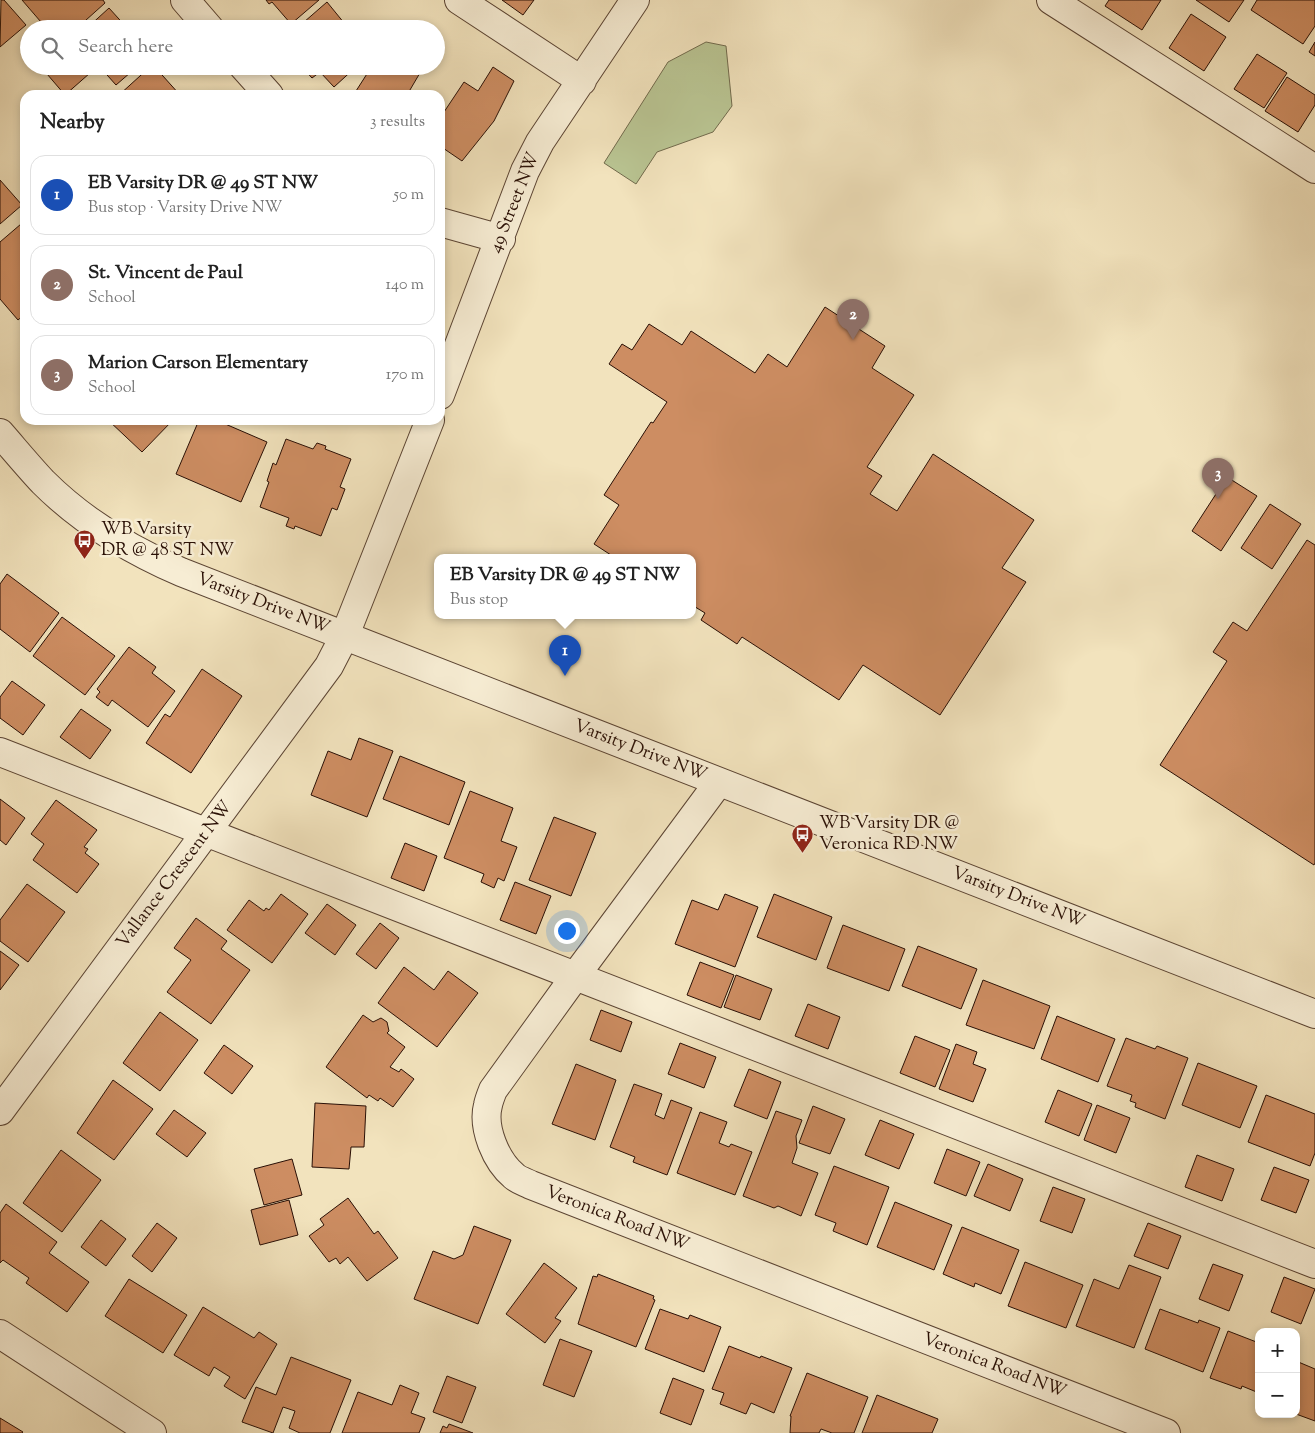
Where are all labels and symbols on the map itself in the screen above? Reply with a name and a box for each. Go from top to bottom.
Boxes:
street label: 49 Street NW [483,149,547,257]
pin: 2 [837,299,869,340]
pin: 3 [1202,458,1234,499]
place label: WB Varsity DR @ 48 ST NW [101,517,234,564]
bus stop icon: WB Varsity DR @ 48 ST NW [73,528,97,559]
street label: Varsity Drive NW [193,567,333,641]
pin: 1 [549,635,581,676]
street label: Varsity Drive NW [570,714,710,788]
street label: Vallance Crescent NW [111,796,239,954]
place label: WB Varsity DR @ Veronica RD NW [819,811,959,858]
bus stop icon: WB Varsity DR @ Veronica RD NW [791,822,815,853]
street label: Varsity Drive NW [948,861,1088,935]
your location [554,918,580,944]
street label: Veronica Road NW [541,1180,693,1258]
street label: Veronica Road NW [918,1327,1070,1405]

